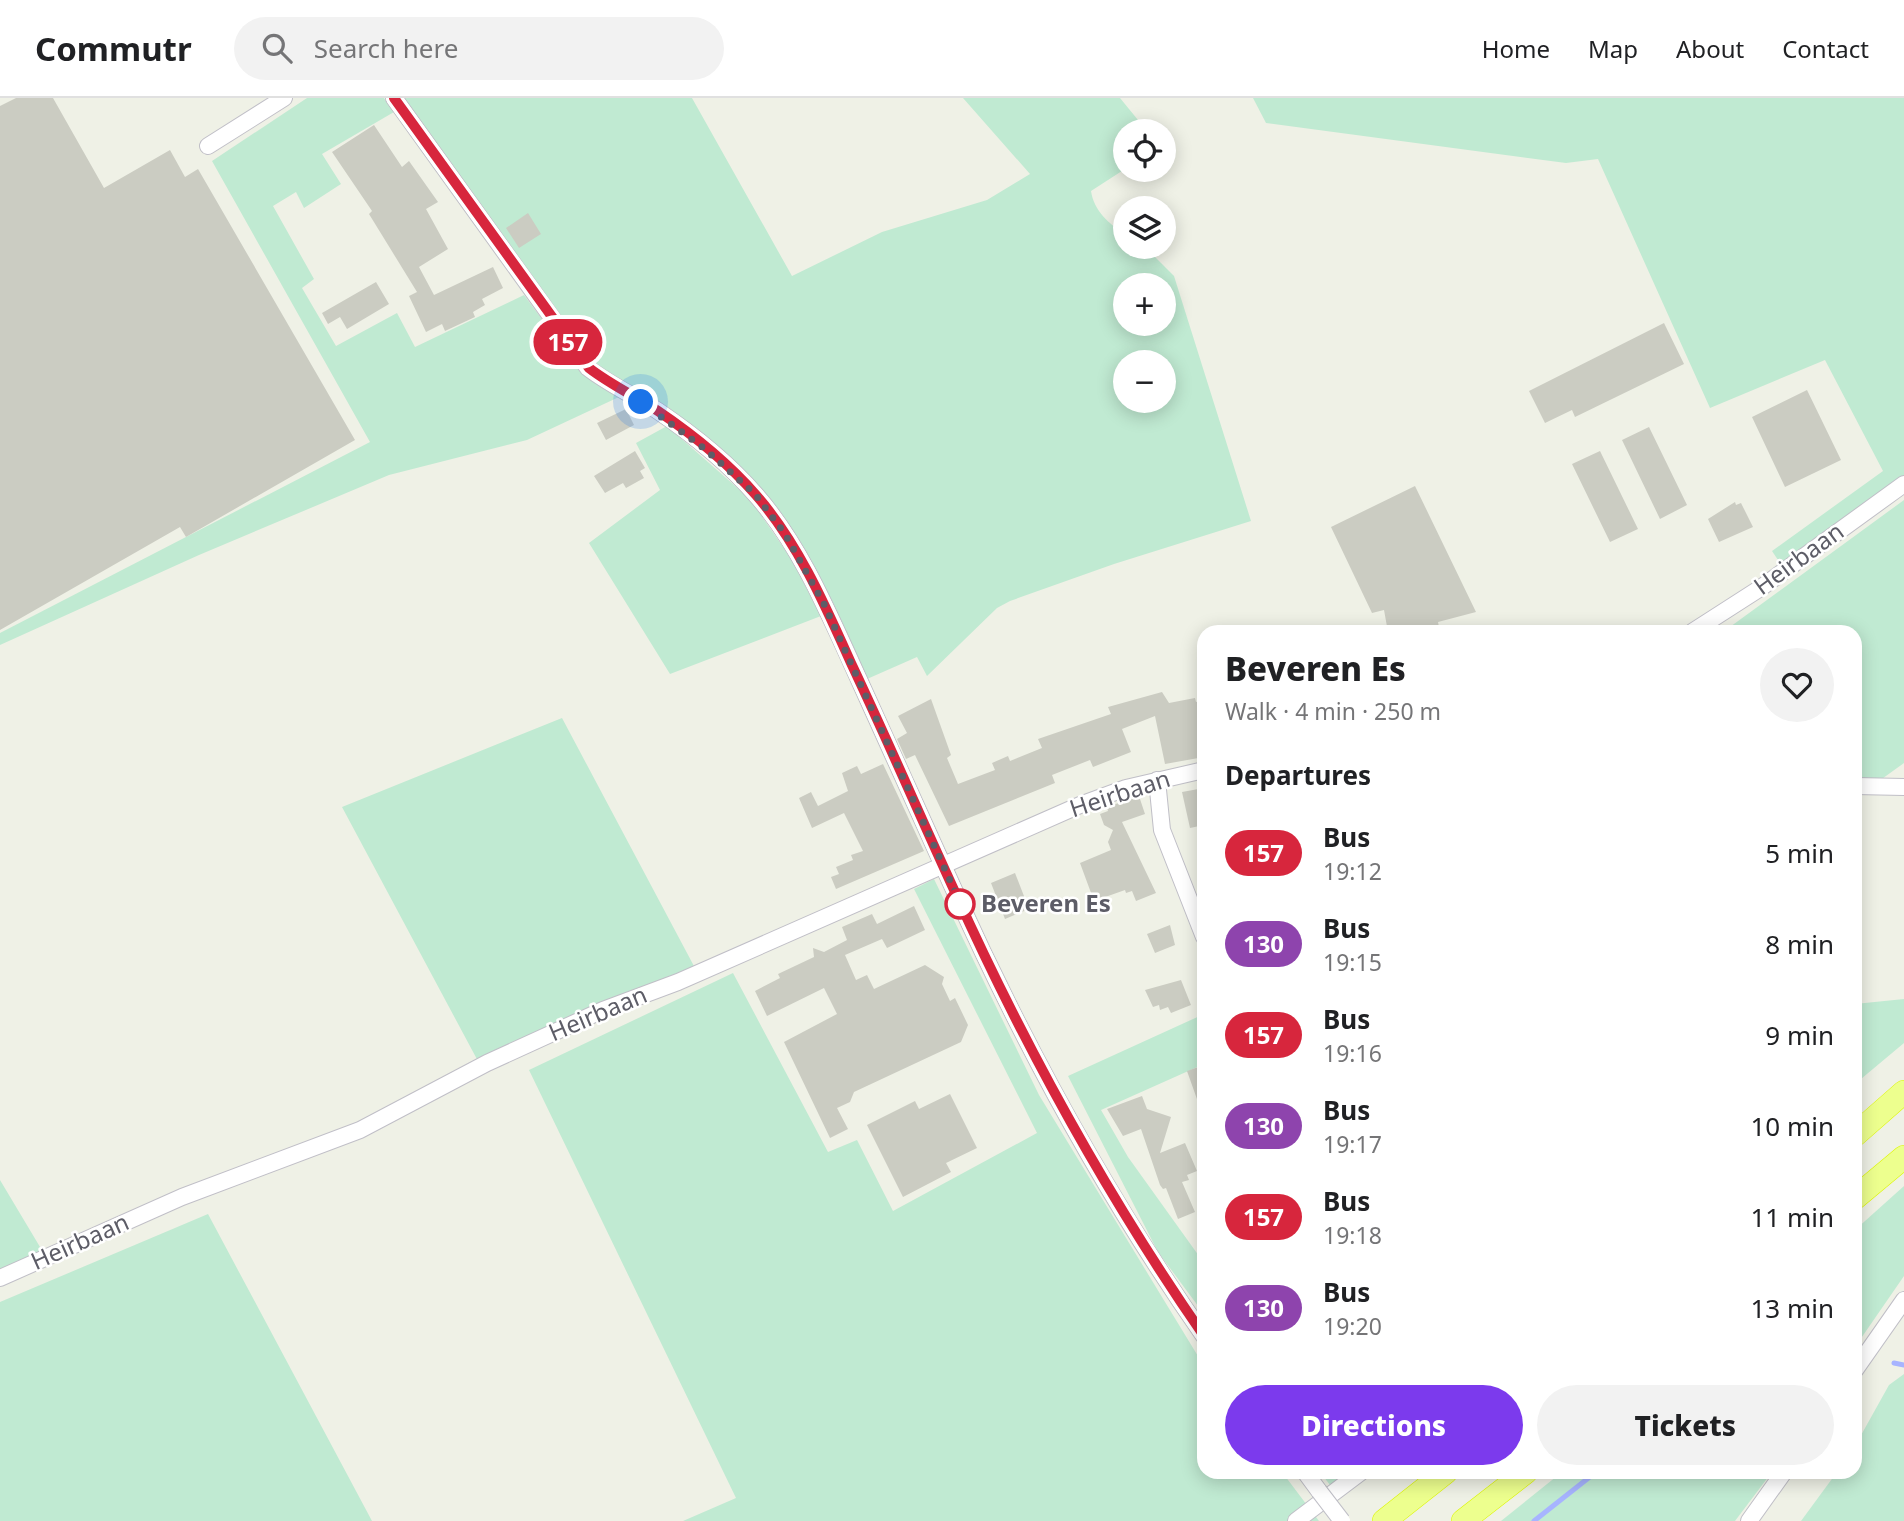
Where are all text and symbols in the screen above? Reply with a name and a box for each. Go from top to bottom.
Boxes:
search box [234,17,724,80]
text: Commutr [35,26,192,71]
icon: search [258,29,296,67]
text: Search here [314,30,458,66]
text: Home [1482,32,1550,65]
text: Map [1588,32,1638,65]
text: About [1676,32,1744,65]
text: Contact [1782,32,1869,65]
map controls [1113,119,1176,413]
button: locate [1113,119,1176,182]
button: layers [1113,196,1176,259]
button: + [1113,273,1176,336]
line badge: 157 [528,319,608,365]
text: 157 [547,325,589,358]
button: − [1113,350,1176,413]
your location [623,384,658,419]
street label: Heirbaan [1746,514,1850,602]
text: Beveren Es [1225,646,1406,691]
button: heart [1760,648,1834,722]
text: Walk · 4 min · 250 m [1225,695,1441,727]
text: Departures [1225,757,1371,793]
street label: Heirbaan [1065,761,1174,824]
text: Bus [1323,819,1370,855]
text: 5 min [1765,835,1834,871]
text: 157 [1243,836,1284,869]
text: 19:12 [1323,855,1382,887]
place label: Beveren Es [981,886,1111,919]
marker: Beveren Es [945,889,975,919]
text: Bus [1323,910,1370,946]
text: 8 min [1765,926,1834,962]
text: 130 [1243,927,1284,960]
text: 19:15 [1323,946,1382,978]
street label: Heirbaan [543,977,652,1048]
text: Bus [1323,1001,1370,1037]
text: 9 min [1765,1017,1834,1053]
text: 157 [1243,1018,1284,1051]
text: 19:16 [1323,1037,1382,1069]
text: Bus [1323,1092,1370,1128]
text: 10 min [1750,1108,1834,1144]
text: 130 [1243,1109,1284,1142]
text: 19:17 [1323,1128,1382,1160]
text: Bus [1323,1183,1370,1219]
text: 11 min [1750,1199,1834,1235]
text: 157 [1243,1200,1284,1233]
street label: Heirbaan [25,1204,134,1277]
text: 19:18 [1323,1219,1382,1251]
text: Bus [1323,1274,1370,1310]
text: 13 min [1750,1290,1834,1326]
text: 130 [1243,1291,1284,1324]
text: 19:20 [1323,1310,1382,1342]
button: Directions [1225,1385,1523,1465]
button: Tickets [1537,1385,1834,1465]

